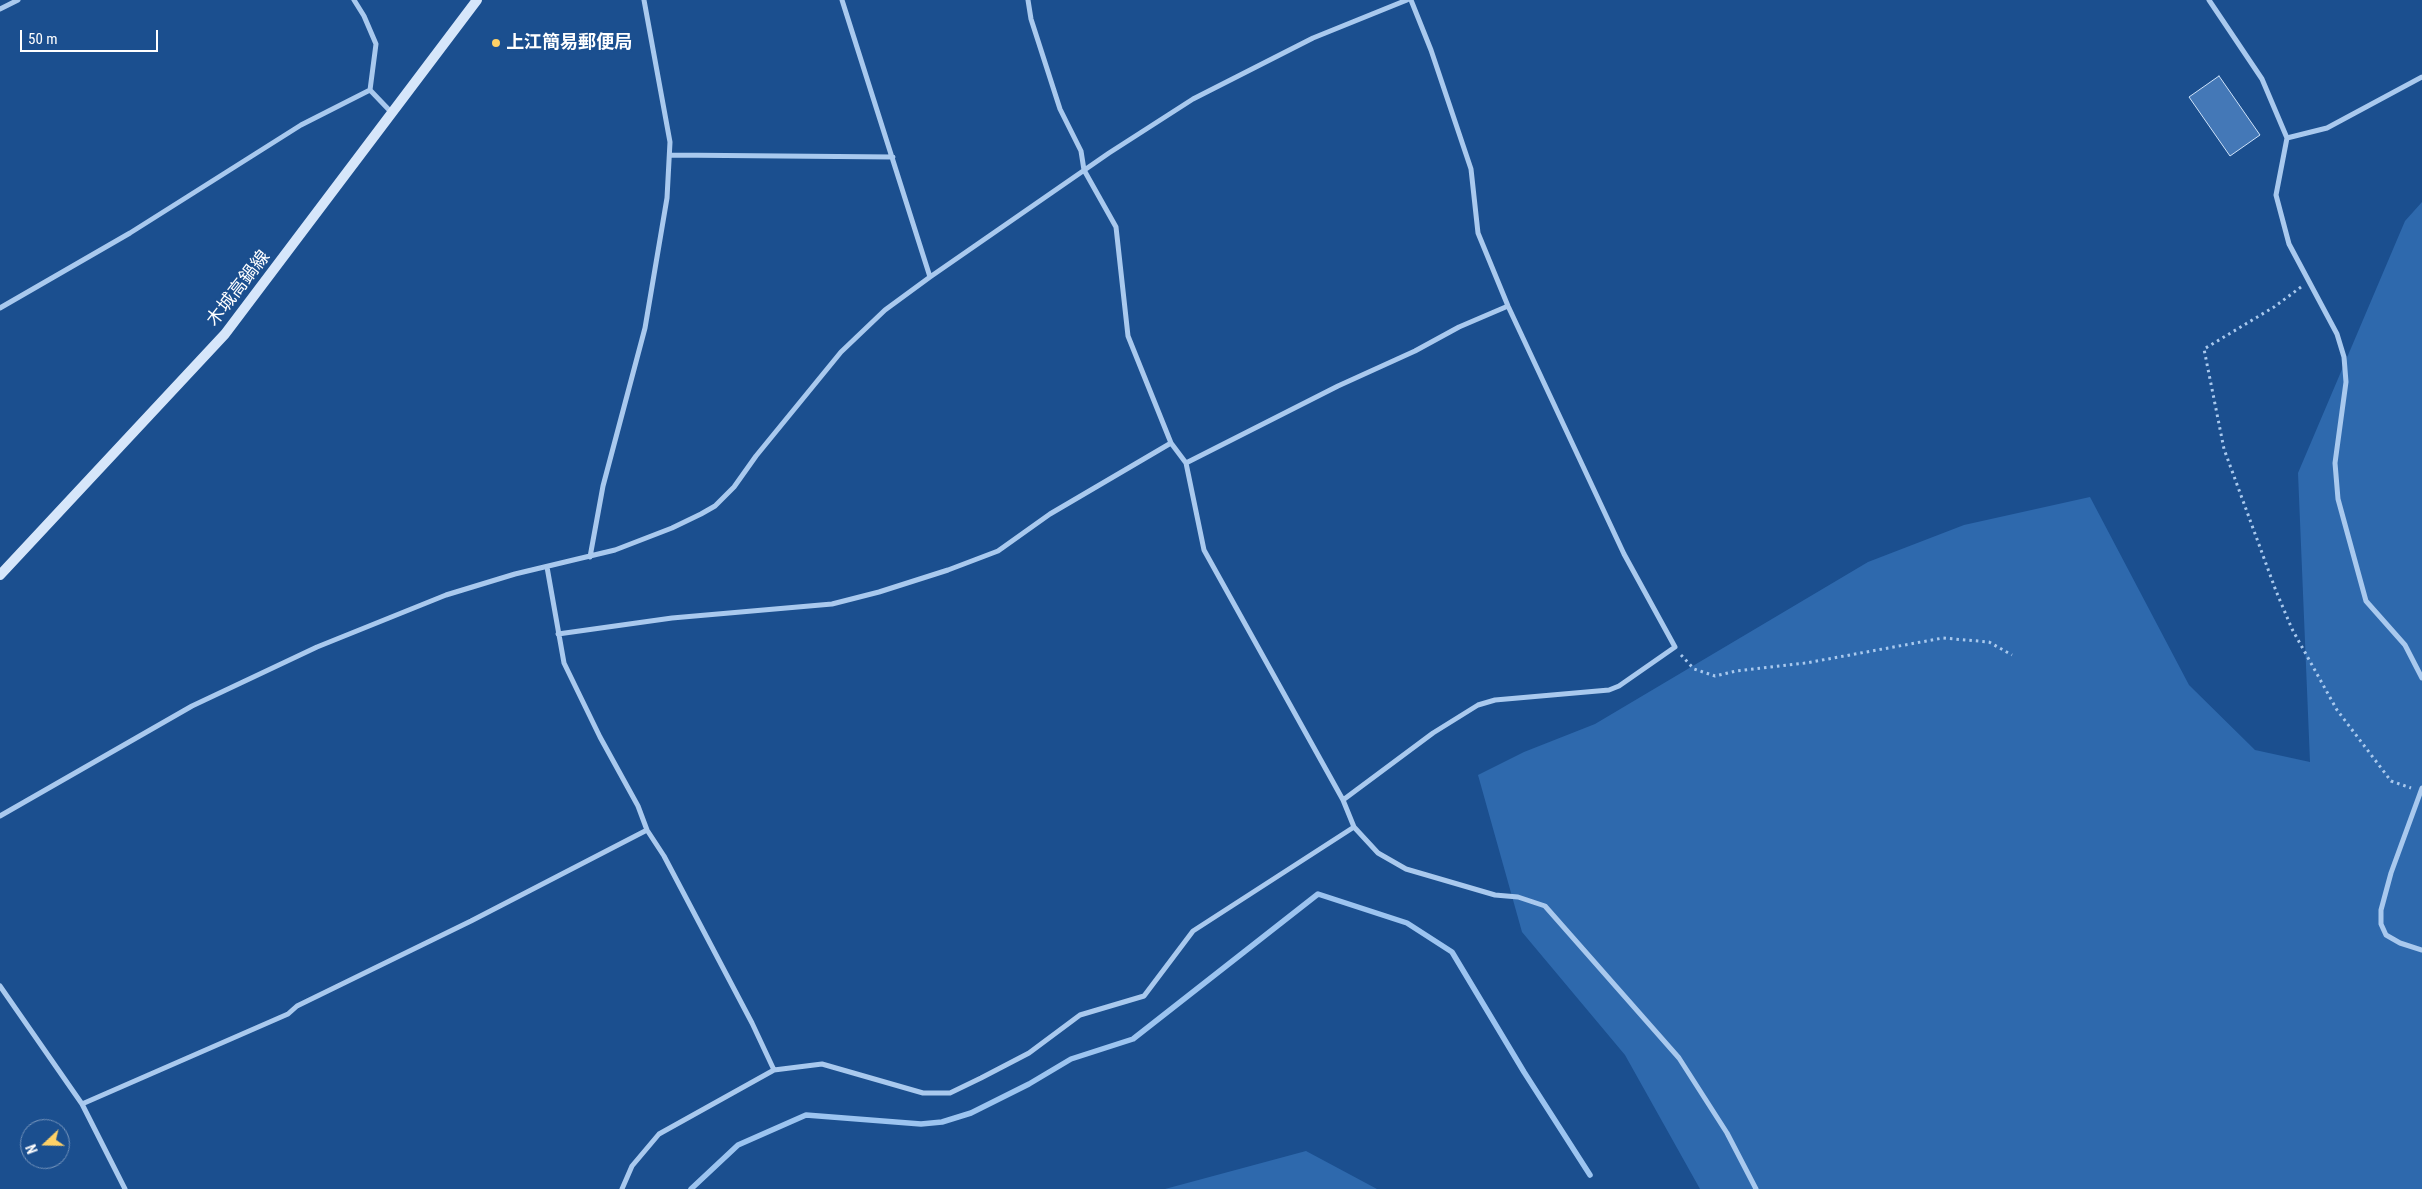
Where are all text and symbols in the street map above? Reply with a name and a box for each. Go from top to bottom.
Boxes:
scale bar [22,20,160,52]
text: 50 m [28,30,58,48]
place label: 上江簡易郵便局 [506,32,632,54]
marker: 上江簡易郵便局 [490,37,502,49]
street label: 木城高鍋線 [203,247,275,331]
north arrow [20,1119,70,1169]
text: N [23,1142,41,1156]

